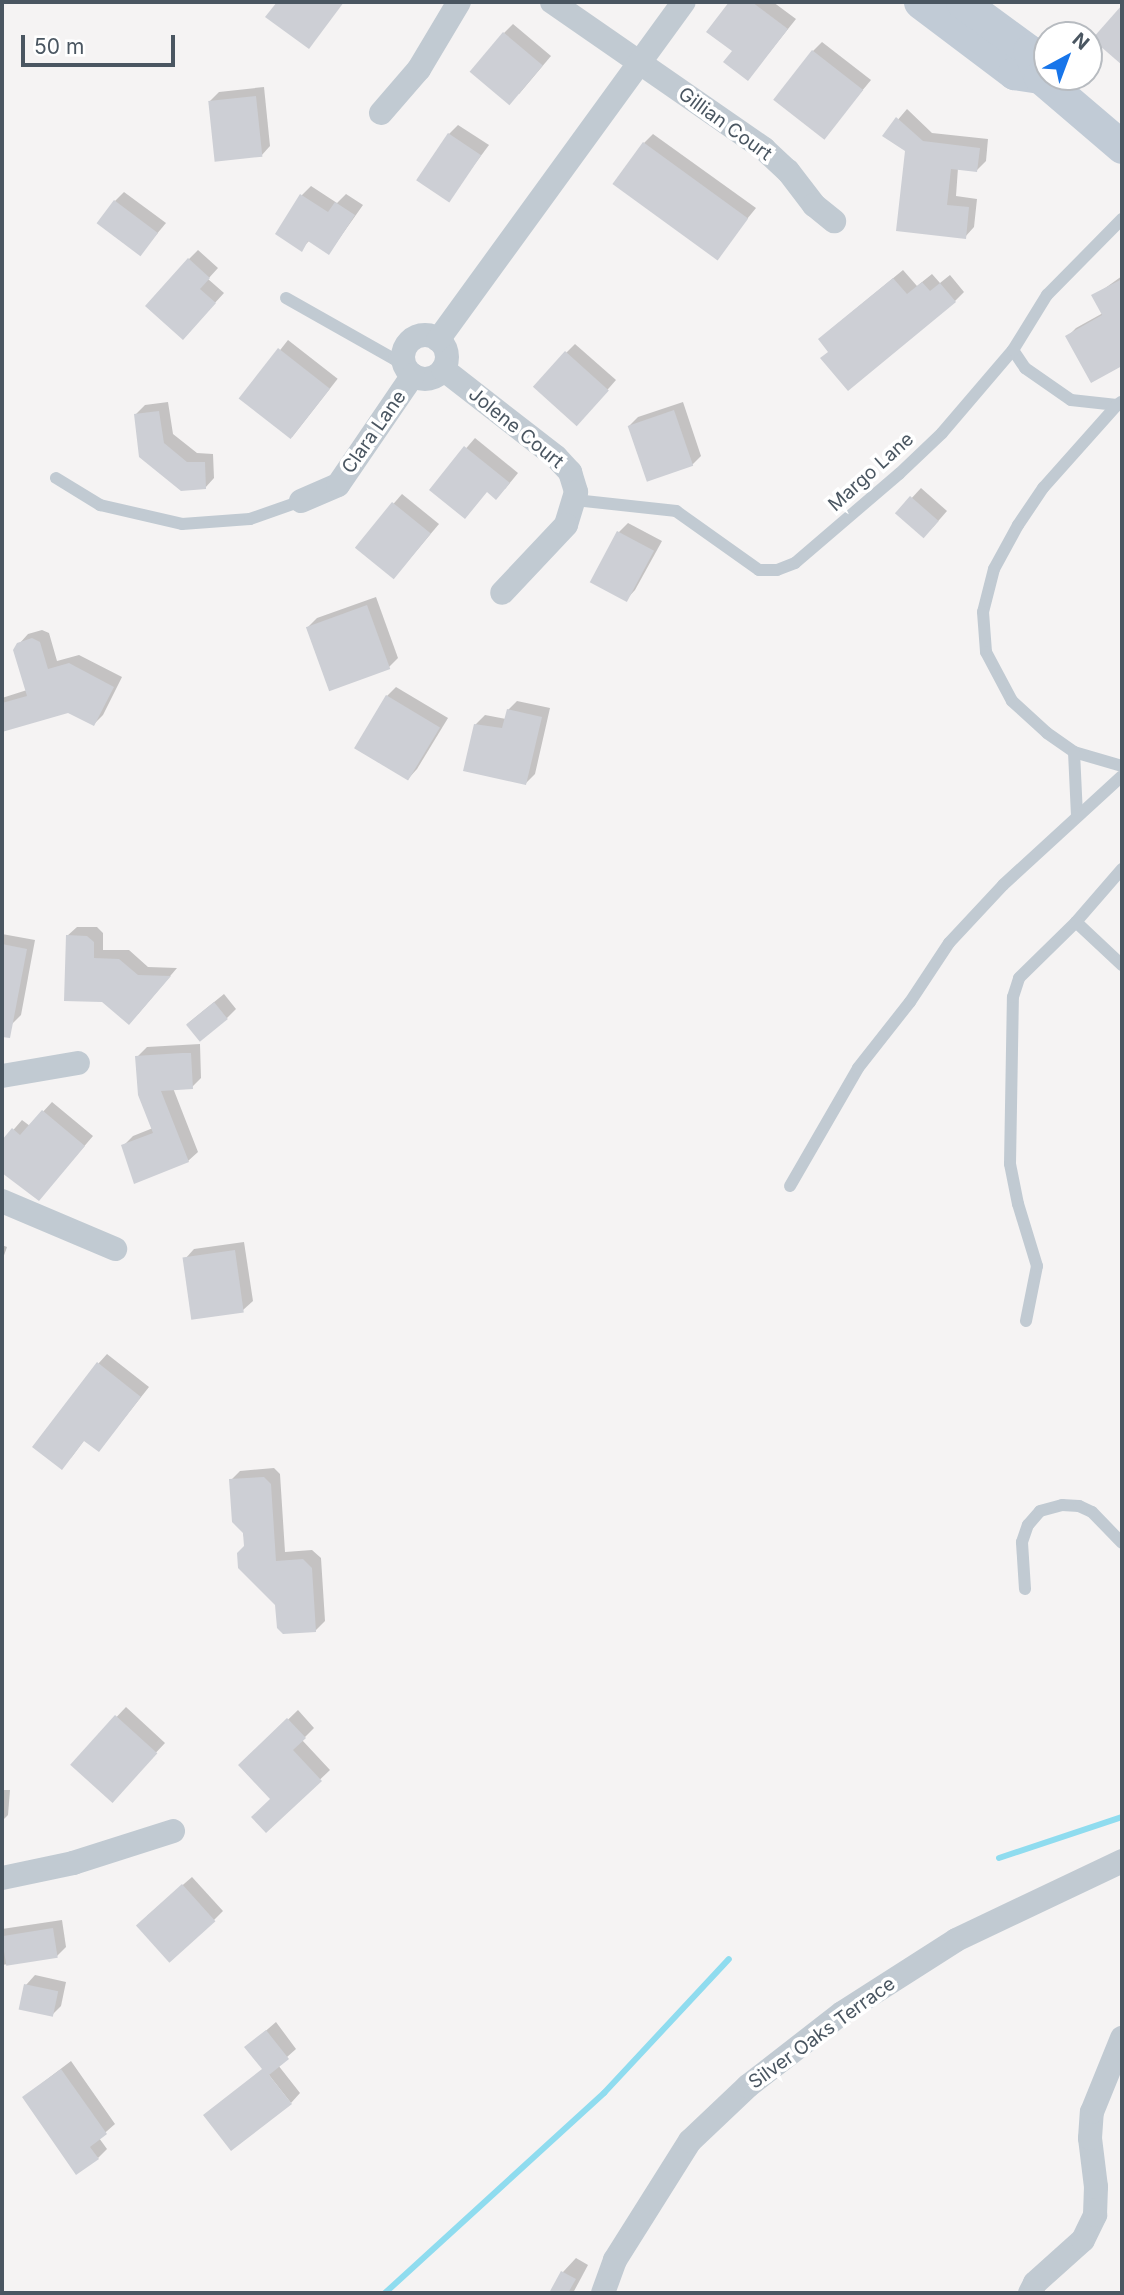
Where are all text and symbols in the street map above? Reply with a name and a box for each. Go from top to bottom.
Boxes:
scale bar [24,21,178,65]
north arrow [1033,21,1103,91]
text: N [1068,28,1094,55]
text: 50 m [34,34,84,59]
street label: Gillian Court [674,82,776,166]
street label: Jolene Court [464,383,568,473]
street label: Clara Lane [337,386,411,478]
street label: Margo Lane [824,428,918,516]
street label: Silver Oaks Terrace [744,1972,900,2094]

